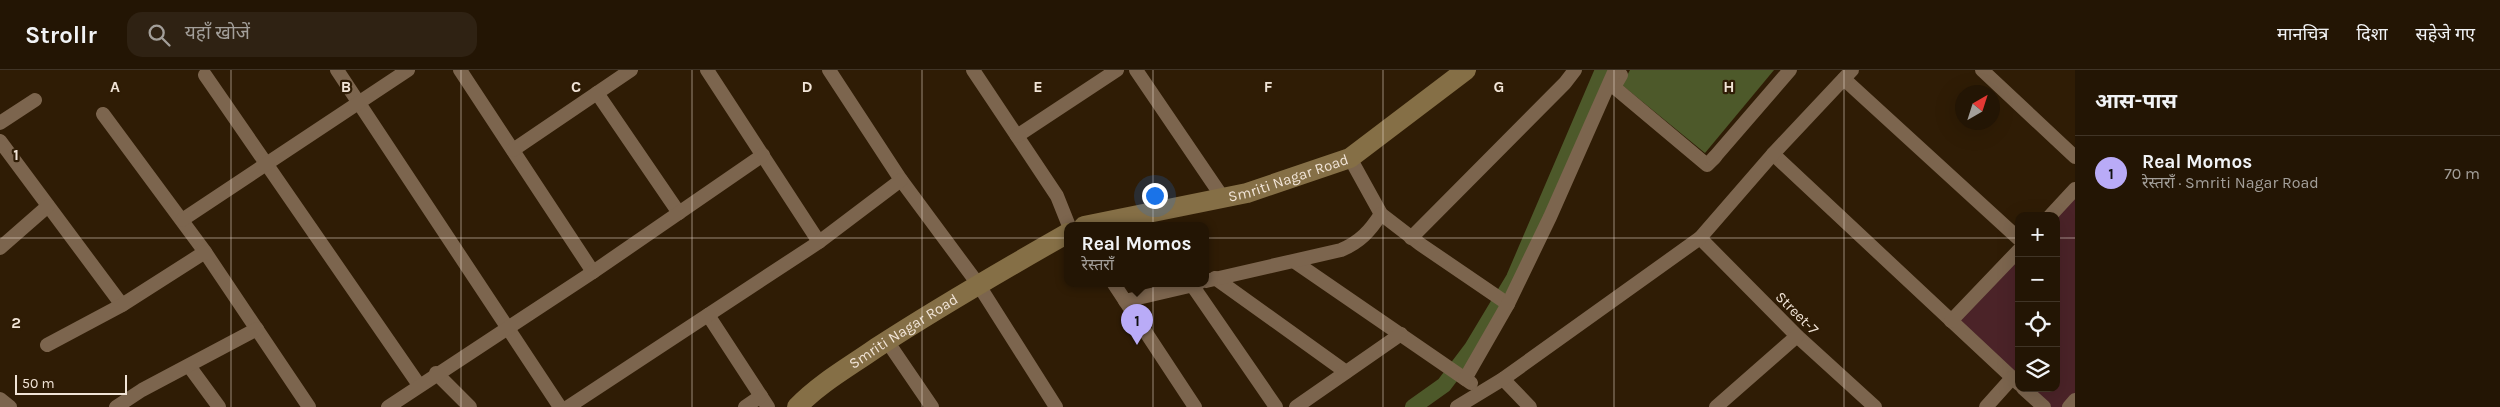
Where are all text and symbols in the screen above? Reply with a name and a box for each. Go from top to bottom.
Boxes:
search box [127,12,477,57]
text: Strollr [25,21,97,49]
icon: search [145,21,173,49]
text: यहाँ खोजें [185,22,250,44]
text: मानचित्र [2277,23,2328,45]
text: दिशा [2356,23,2388,45]
text: सहेजे गए [2416,23,2475,45]
text: A [110,77,120,96]
text: B [341,77,351,96]
text: C [571,77,581,96]
text: D [802,77,813,96]
text: E [1033,77,1043,96]
text: F [1264,77,1273,96]
text: G [1494,77,1504,96]
text: H [1723,77,1735,96]
north arrow [1955,85,2000,130]
text: आस-पास [2095,89,2177,113]
text: 1 [13,145,19,164]
street label: Smriti Nagar Road [1227,150,1351,206]
text: Real Momos [2142,151,2252,173]
text: 1 [2108,164,2114,183]
text: 70 m [2444,164,2480,183]
text: रेस्तराँ · Smriti Nagar Road [2142,173,2319,192]
your location [1142,183,1168,209]
map controls [2015,212,2060,392]
button: + [2015,212,2060,257]
popup [1064,222,1209,287]
text: Real Momos [1081,233,1192,255]
text: रेस्तराँ [1081,255,1114,274]
button: − [2015,257,2060,302]
street label: Street-7 [1772,288,1822,338]
street label: Smriti Nagar Road [846,290,961,373]
button: locate [2015,302,2060,347]
pin: 1 [1121,304,1153,345]
text: 2 [11,313,21,332]
button: layers [2015,347,2060,392]
scale bar [15,372,128,395]
text: 50 m [22,375,55,392]

